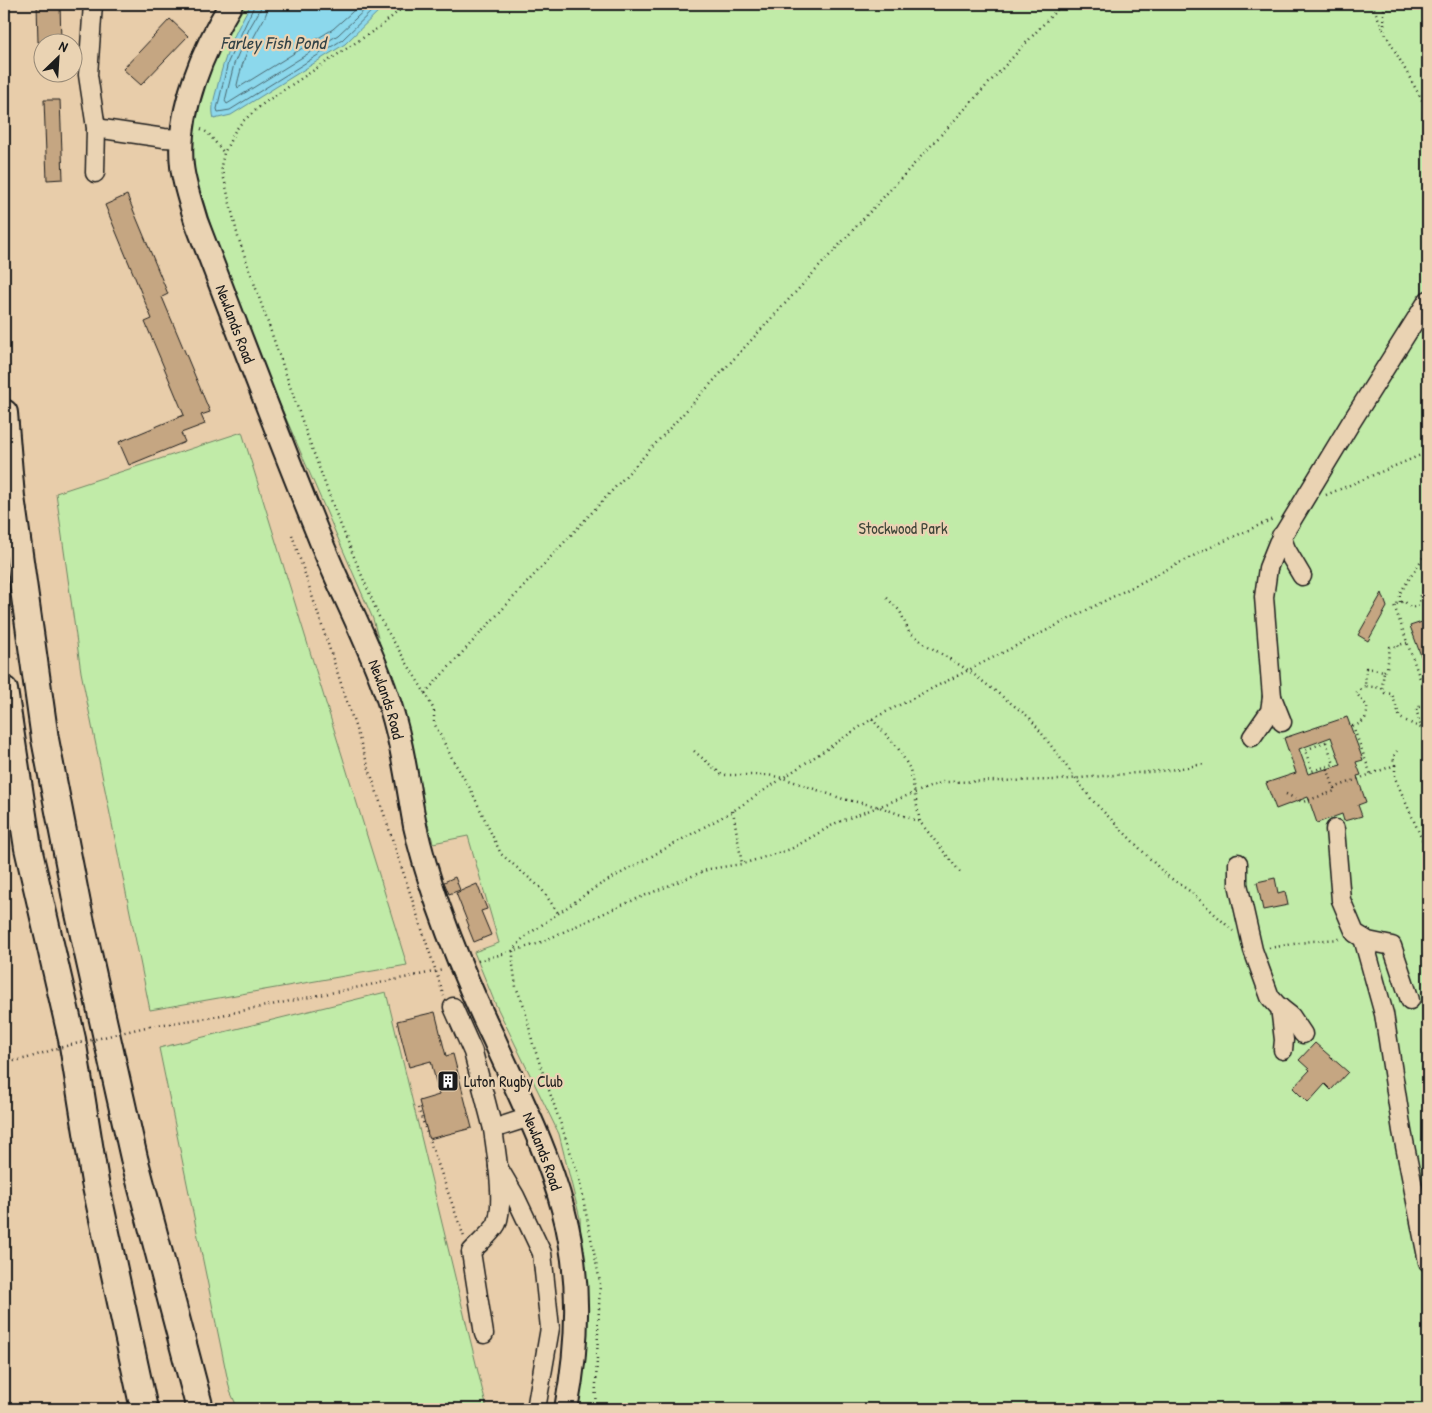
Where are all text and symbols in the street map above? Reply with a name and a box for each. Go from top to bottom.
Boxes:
water label: Farley Fish Pond [221,30,328,55]
north arrow [32,32,82,82]
text: N [56,36,72,56]
street label: Newlands Road [210,281,261,366]
park label: Stockwood Park [858,517,948,539]
street label: Newlands Road [363,656,410,741]
building icon: Luton Rugby Club [436,1069,460,1093]
place label: Luton Rugby Club [464,1070,563,1092]
street label: Newlands Road [518,1108,568,1193]

